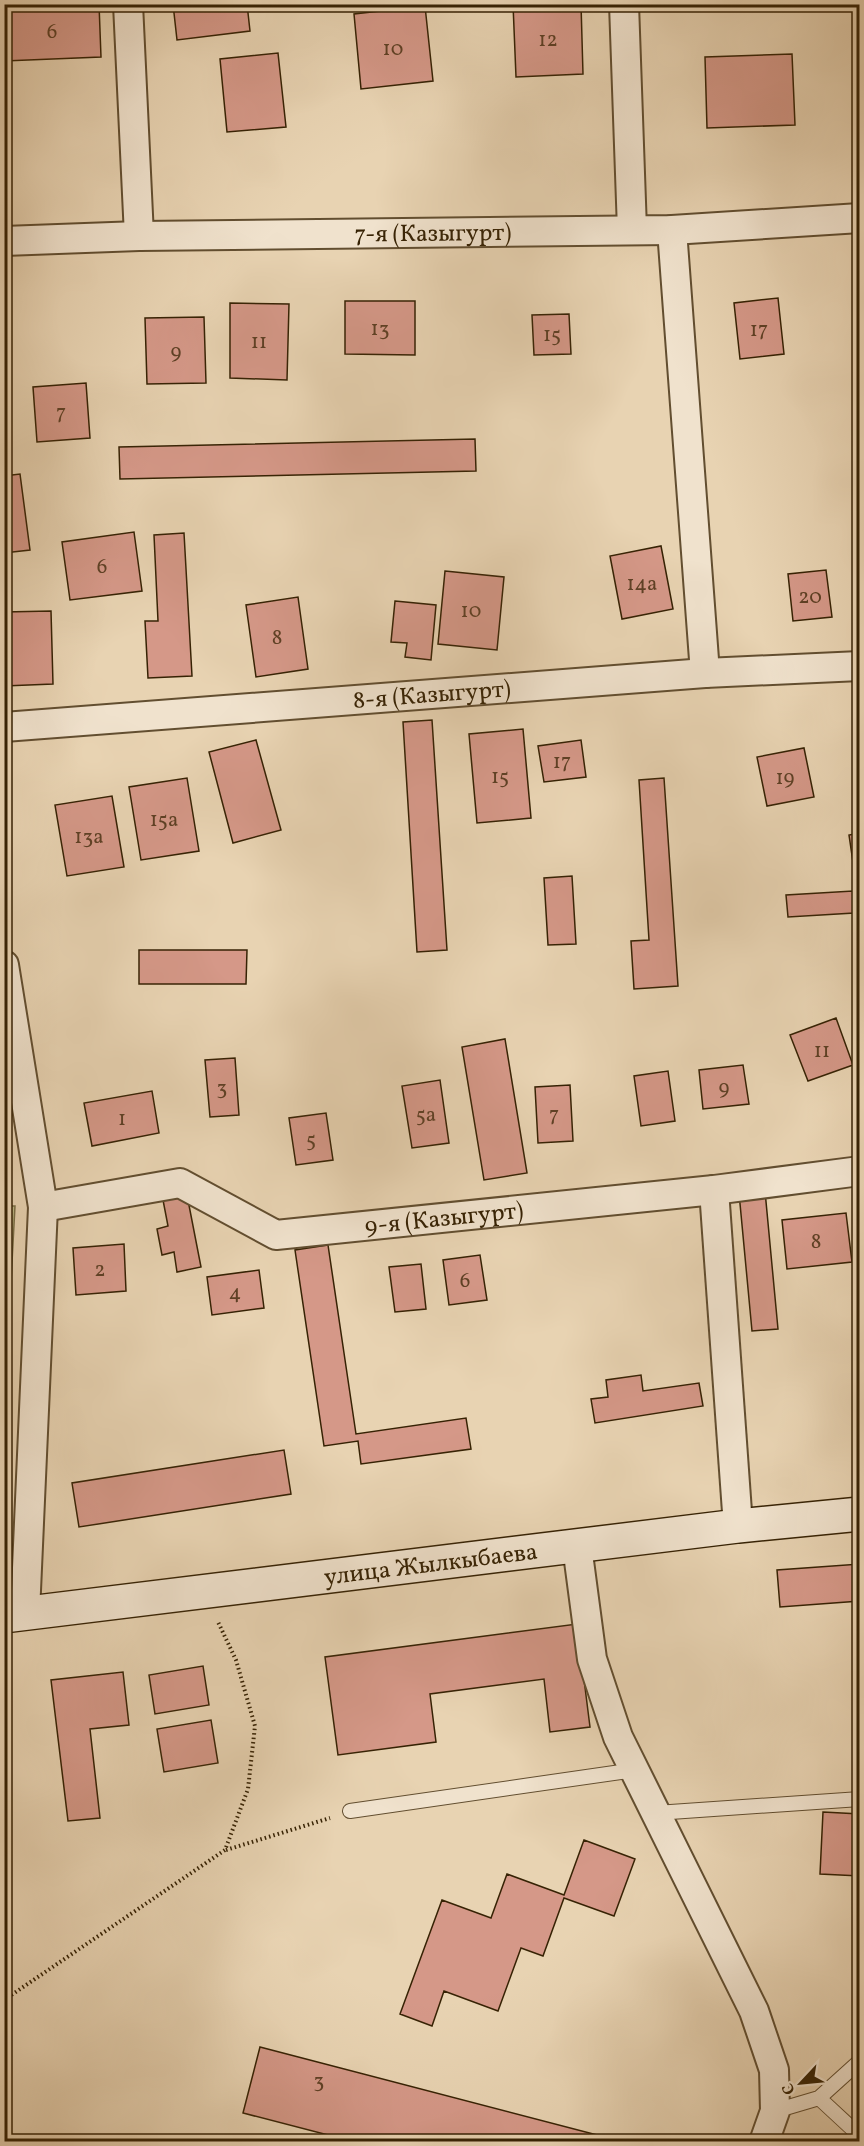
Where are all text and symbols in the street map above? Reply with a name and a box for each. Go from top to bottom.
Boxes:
house number: 6 [47,18,57,47]
house number: 12 [538,26,558,55]
house number: 10 [383,35,403,64]
street label: 7-я (Казыгурт) [354,217,512,253]
house number: 13 [371,315,389,344]
house number: 17 [750,316,768,345]
house number: 15 [543,321,561,350]
house number: 11 [251,328,267,357]
house number: 9 [171,338,182,367]
house number: 7 [56,399,66,428]
house number: 6 [97,553,107,582]
house number: 14а [626,570,658,599]
house number: 20 [798,583,822,612]
house number: 10 [461,597,481,626]
house number: 8 [272,624,282,653]
street label: 8-я (Казыгурт) [352,673,512,719]
house number: 17 [553,748,571,777]
house number: 15 [491,763,509,792]
house number: 19 [775,764,795,793]
house number: 15а [150,806,178,835]
house number: 13а [74,823,104,852]
house number: 11 [814,1037,830,1066]
house number: 3 [217,1074,227,1103]
house number: 9 [719,1074,730,1103]
house number: 5а [416,1101,436,1130]
house number: 7 [549,1101,559,1130]
house number: 1 [118,1105,126,1134]
house number: 5 [306,1126,316,1155]
street label: 9-я (Казыгурт) [363,1195,525,1245]
house number: 8 [811,1228,821,1257]
house number: 2 [94,1256,106,1285]
house number: 6 [460,1267,470,1296]
house number: 4 [229,1279,241,1308]
street label: улица Жылкыбаева [322,1536,540,1596]
north arrow [771,2053,831,2113]
house number: 3 [314,2067,324,2096]
text: С [777,2079,801,2098]

